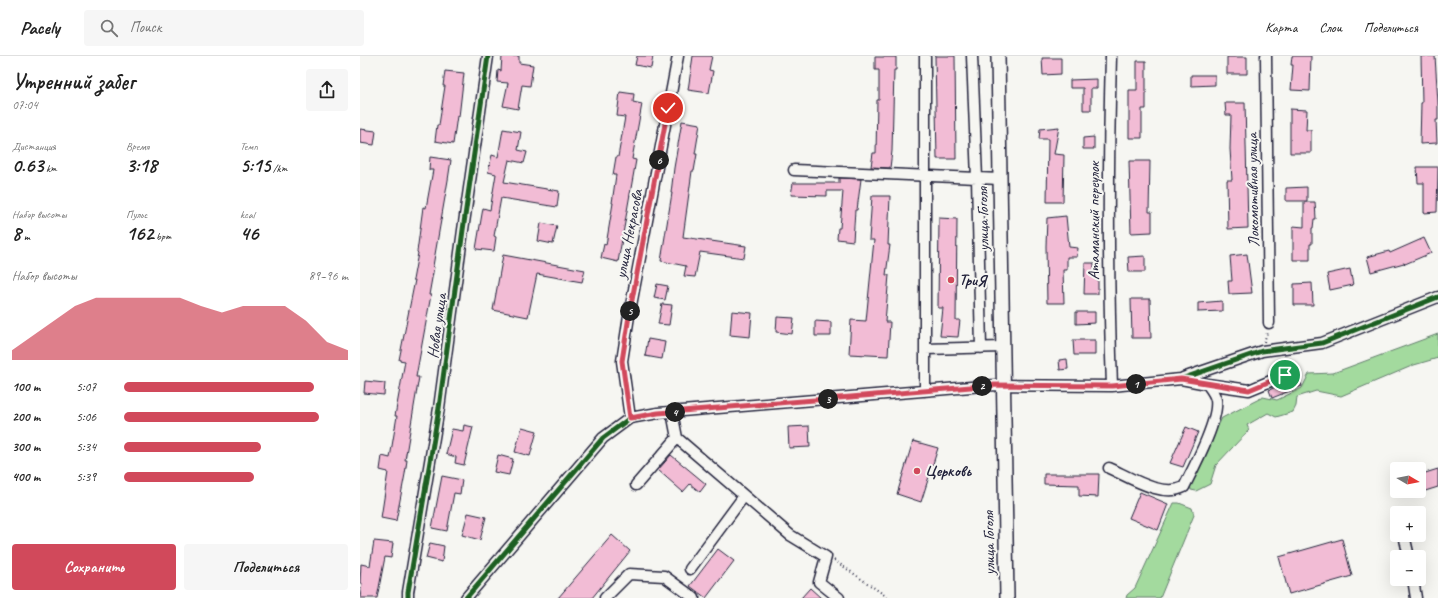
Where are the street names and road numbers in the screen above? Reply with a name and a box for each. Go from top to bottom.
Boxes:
street label: Локомотивная улица [1242,131,1264,247]
street label: Атаманский переулок [1084,160,1104,280]
street label: улица Гоголя [972,185,994,252]
street label: улица Некрасова [610,187,648,281]
street label: Новая улица [423,291,452,360]
street label: улица Гоголя [978,509,1000,576]

